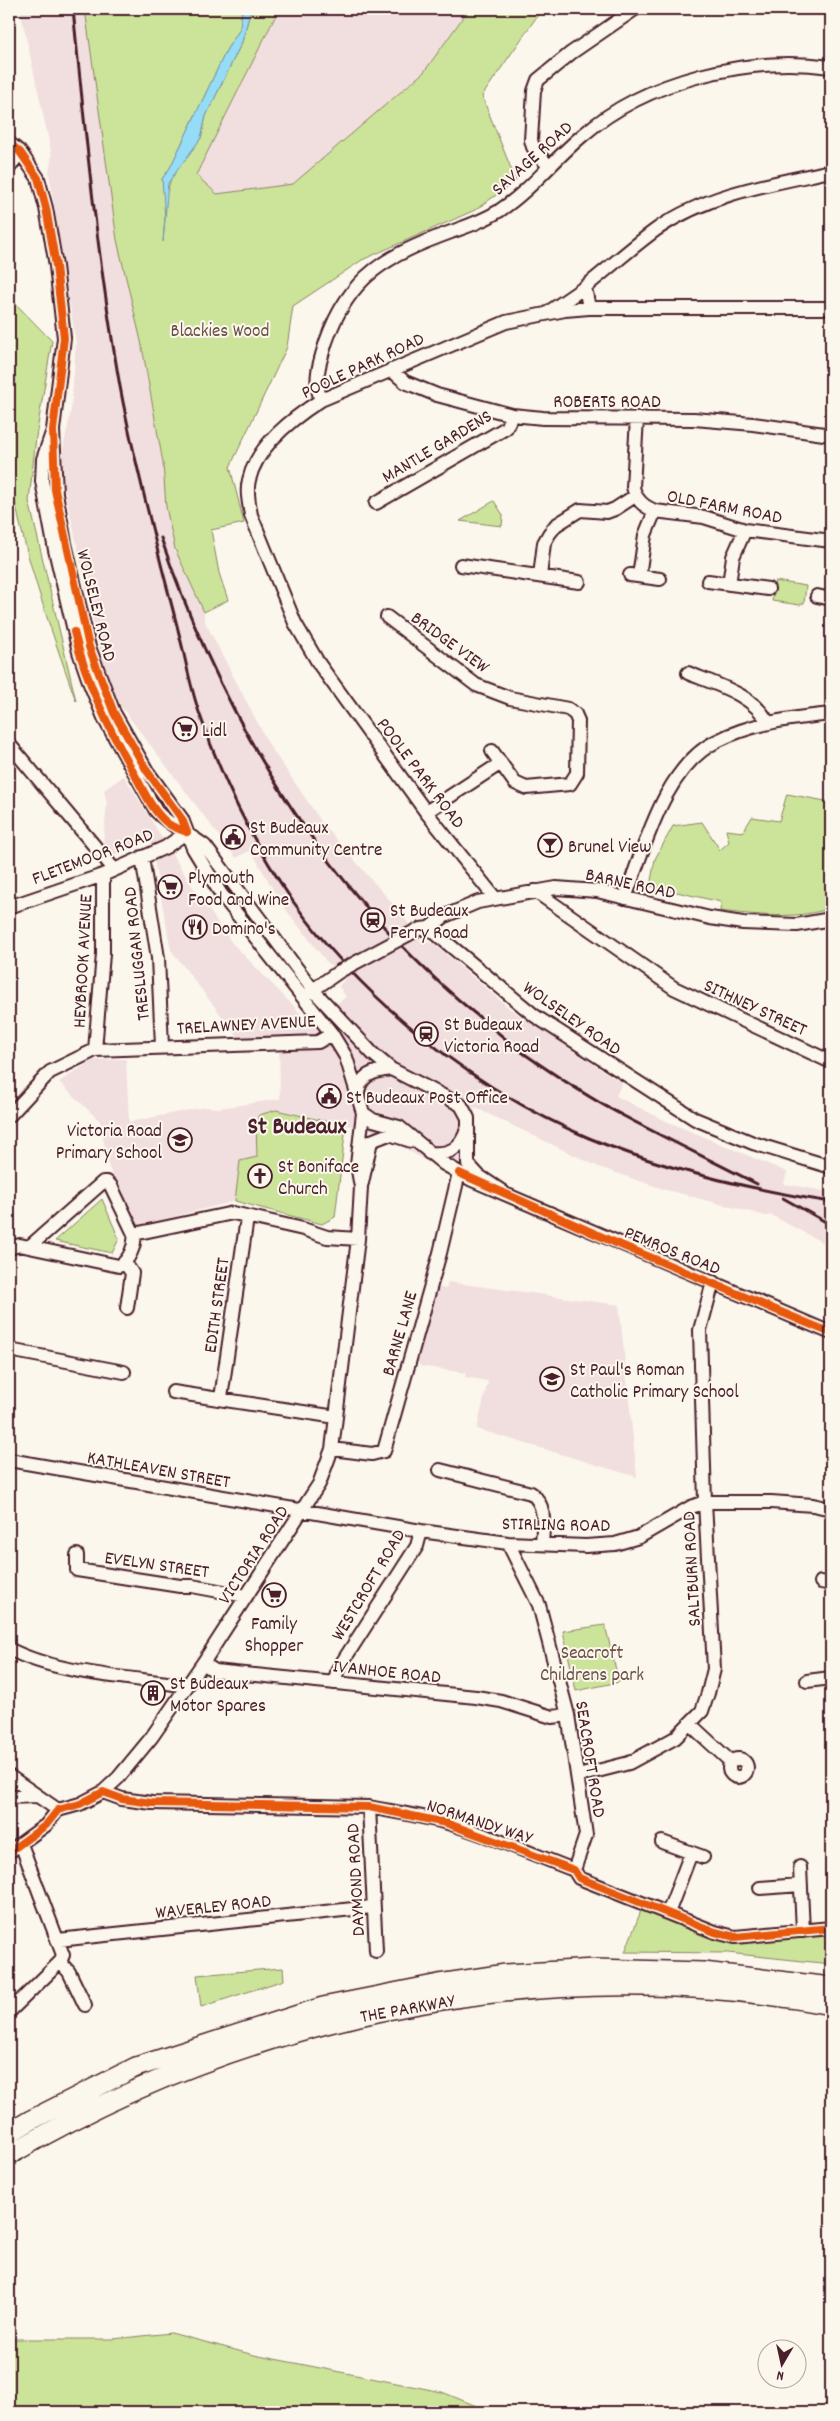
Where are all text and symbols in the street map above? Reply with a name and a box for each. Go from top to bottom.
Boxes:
street label: SAVAGE ROAD [487,116,580,203]
park label: Blackies Wood [171,319,269,346]
street label: POOLE PARK ROAD [298,327,430,407]
street label: ROBERTS ROAD [553,390,661,417]
street label: MANTLE GARDENS [377,404,498,492]
street label: OLD FARM ROAD [664,484,784,533]
street label: WOLSELEY ROAD [68,547,122,665]
street label: BRIDGE VIEW [404,606,494,682]
street label: POOLE PARK ROAD [368,713,470,835]
supermarket icon: Lidl [172,716,198,742]
place label: Lidl [202,719,227,746]
place label: St Budeaux Community Centre [250,816,382,865]
street label: FLETEMOOR ROAD [29,823,158,894]
public building icon: St Budeaux Community Centre [220,824,246,850]
bar icon: Brunel View [537,832,563,858]
place label: Brunel View [568,835,651,862]
street label: BARNE ROAD [583,863,678,908]
place label: Plymouth Food and Wine [188,866,289,915]
supermarket icon: Plymouth Food and Wine [157,874,183,900]
street label: TRESLUGGAN ROAD [118,885,159,1022]
street label: HEYBROOK AVENUE [68,893,101,1029]
place label: St Budeaux Ferry Road [390,899,469,948]
station icon: St Budeaux Ferry Road [360,907,386,933]
restaurant icon: Domino's [182,914,208,940]
place label: Domino's [212,917,276,944]
street label: SITHNEY STREET [699,973,811,1045]
street label: WOLSELEY ROAD [516,976,626,1064]
street label: TRELAWNEY AVENUE [176,1009,317,1044]
place label: St Budeaux Victoria Road [444,1013,539,1062]
station icon: St Budeaux Victoria Road [413,1021,439,1047]
public building icon: St Budeaux Post Office [316,1083,342,1109]
place label: St Budeaux Post Office [346,1086,508,1113]
district label: St Budeaux [248,1111,347,1145]
place label: Victoria Road Primary School [56,1119,162,1168]
school or university icon: Victoria Road Primary School [167,1127,193,1153]
place label: St Boniface Church [278,1155,359,1204]
church icon: St Boniface Church [247,1163,273,1189]
street label: PEMROS ROAD [620,1221,724,1284]
street label: EDITH STREET [198,1256,239,1355]
street label: BARNE LANE [376,1288,426,1380]
place label: St Paul's Roman Catholic Primary School [570,1358,739,1407]
school or university icon: St Paul's Roman Catholic Primary School [539,1366,565,1392]
street label: KATHLEAVEN STREET [85,1446,232,1497]
street label: VICTORIA ROAD [213,1501,297,1611]
street label: SALTBURN ROAD [677,1510,710,1627]
street label: STIRLING ROAD [501,1512,611,1541]
street label: WESTCROFT ROAD [326,1525,414,1647]
street label: EVELYN STREET [103,1546,211,1587]
supermarket icon: Family Shopper [261,1582,287,1608]
place label: Family Shopper [245,1612,303,1661]
park label: Seacroft Childrens park [540,1641,644,1690]
street label: IVANHOE ROAD [331,1654,442,1693]
place label: St Budeaux Motor Spares [170,1672,266,1721]
building icon: St Budeaux Motor Spares [140,1680,166,1706]
street label: SEACROFT ROAD [566,1699,611,1820]
street label: NORMANDY WAY [423,1794,536,1853]
street label: DAYMOND ROAD [341,1822,374,1937]
street label: WAVERLEY ROAD [154,1889,273,1928]
street label: THE PARKWAY [358,1989,458,2032]
north arrow [758,2338,808,2388]
text: N [775,2364,785,2385]

